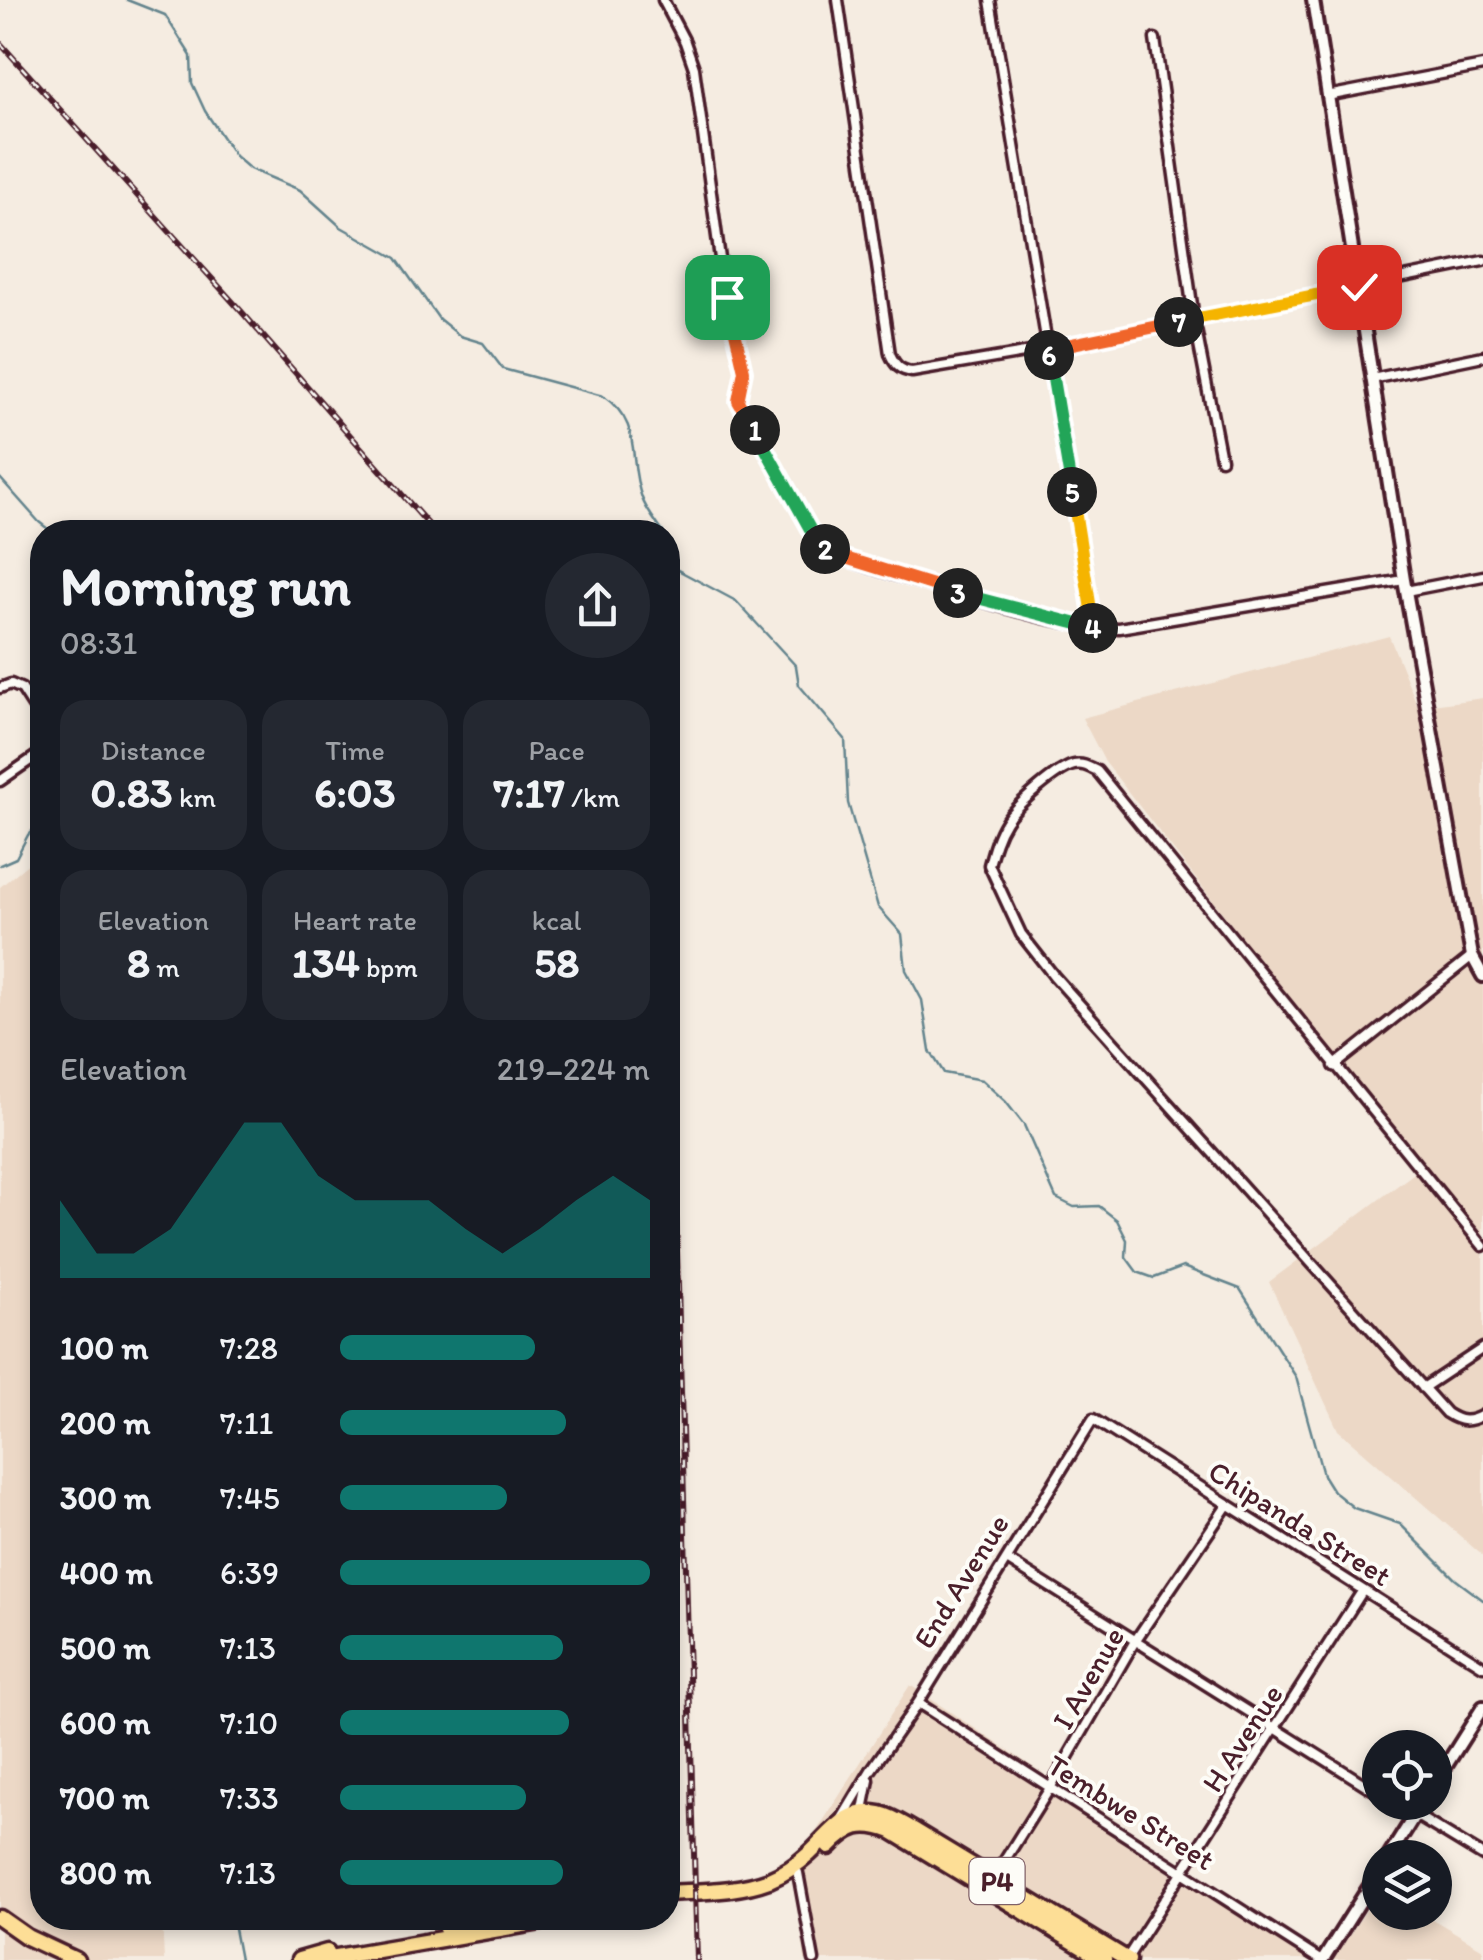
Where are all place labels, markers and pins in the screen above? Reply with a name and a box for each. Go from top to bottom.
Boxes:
pin [1317,245,1402,330]
pin [685,255,770,340]
pin: 7 [1154,297,1204,347]
pin: 6 [1024,330,1074,380]
pin: 1 [730,405,780,455]
pin: 5 [1047,467,1097,517]
pin: 2 [800,524,850,574]
pin: 3 [933,568,983,618]
pin: 4 [1068,603,1118,653]

